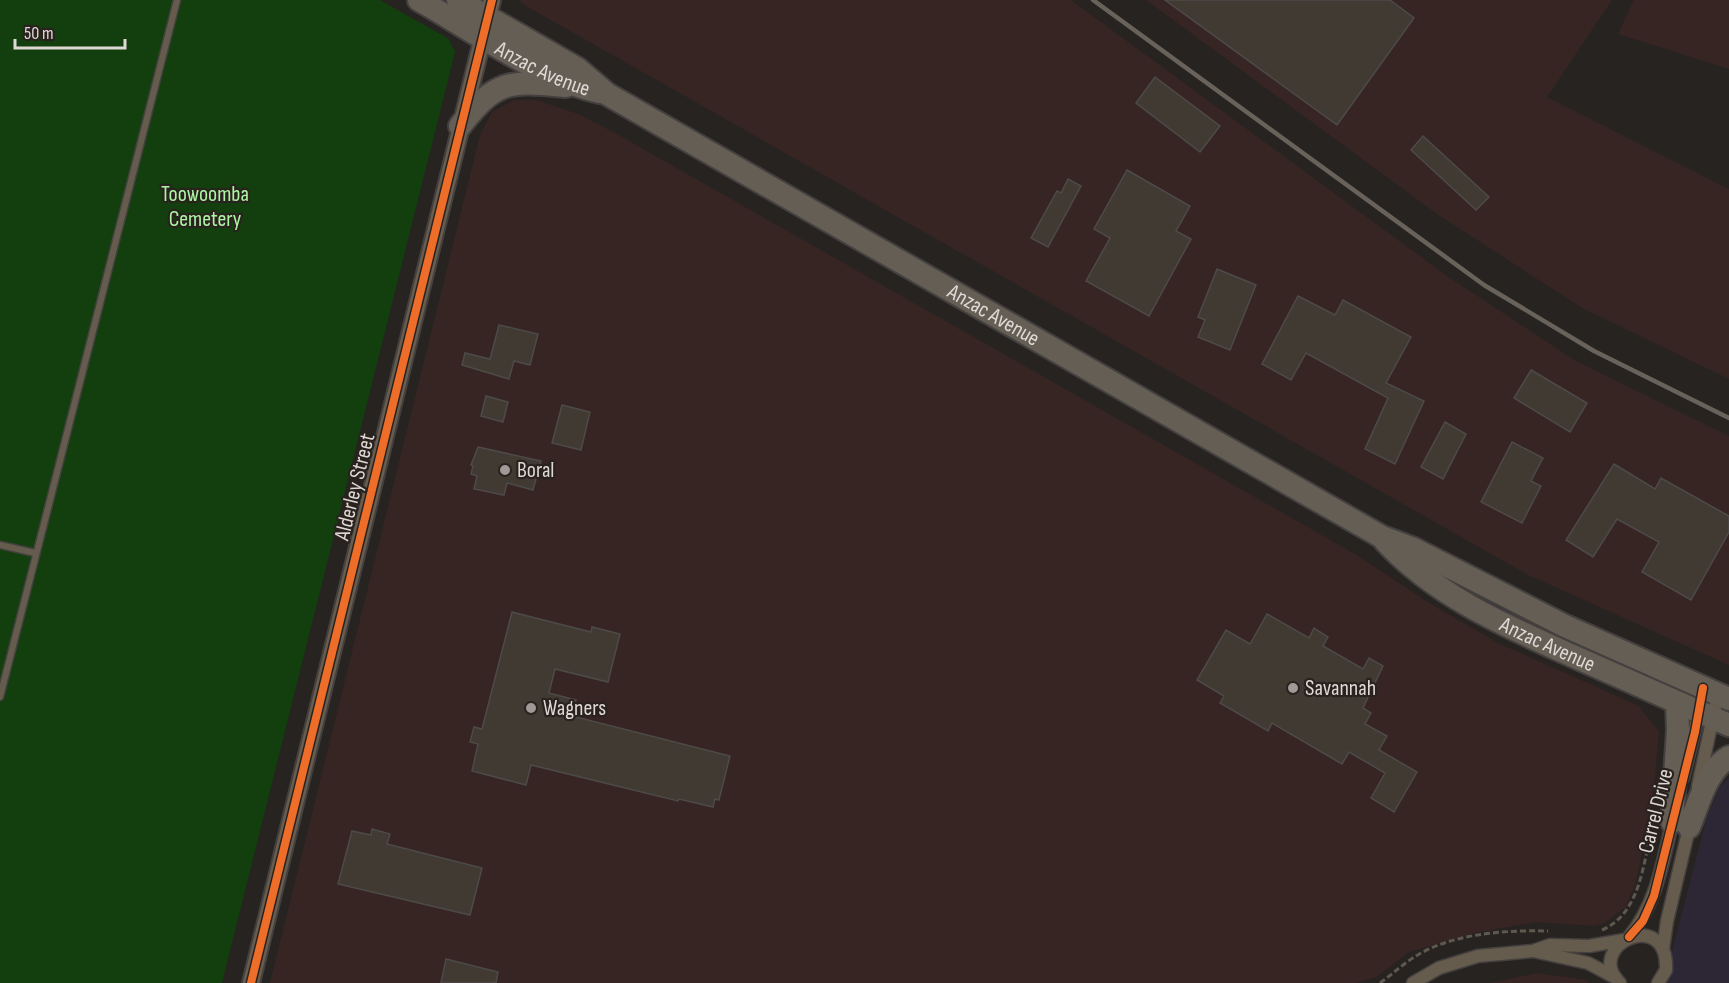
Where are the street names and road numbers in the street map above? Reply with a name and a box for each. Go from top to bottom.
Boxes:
street label: Anzac Avenue [490,35,593,102]
street label: Anzac Avenue [942,277,1044,352]
street label: Alderley Street [328,430,381,544]
street label: Anzac Avenue [1494,610,1599,678]
street label: Carrel Drive [1633,766,1679,856]

